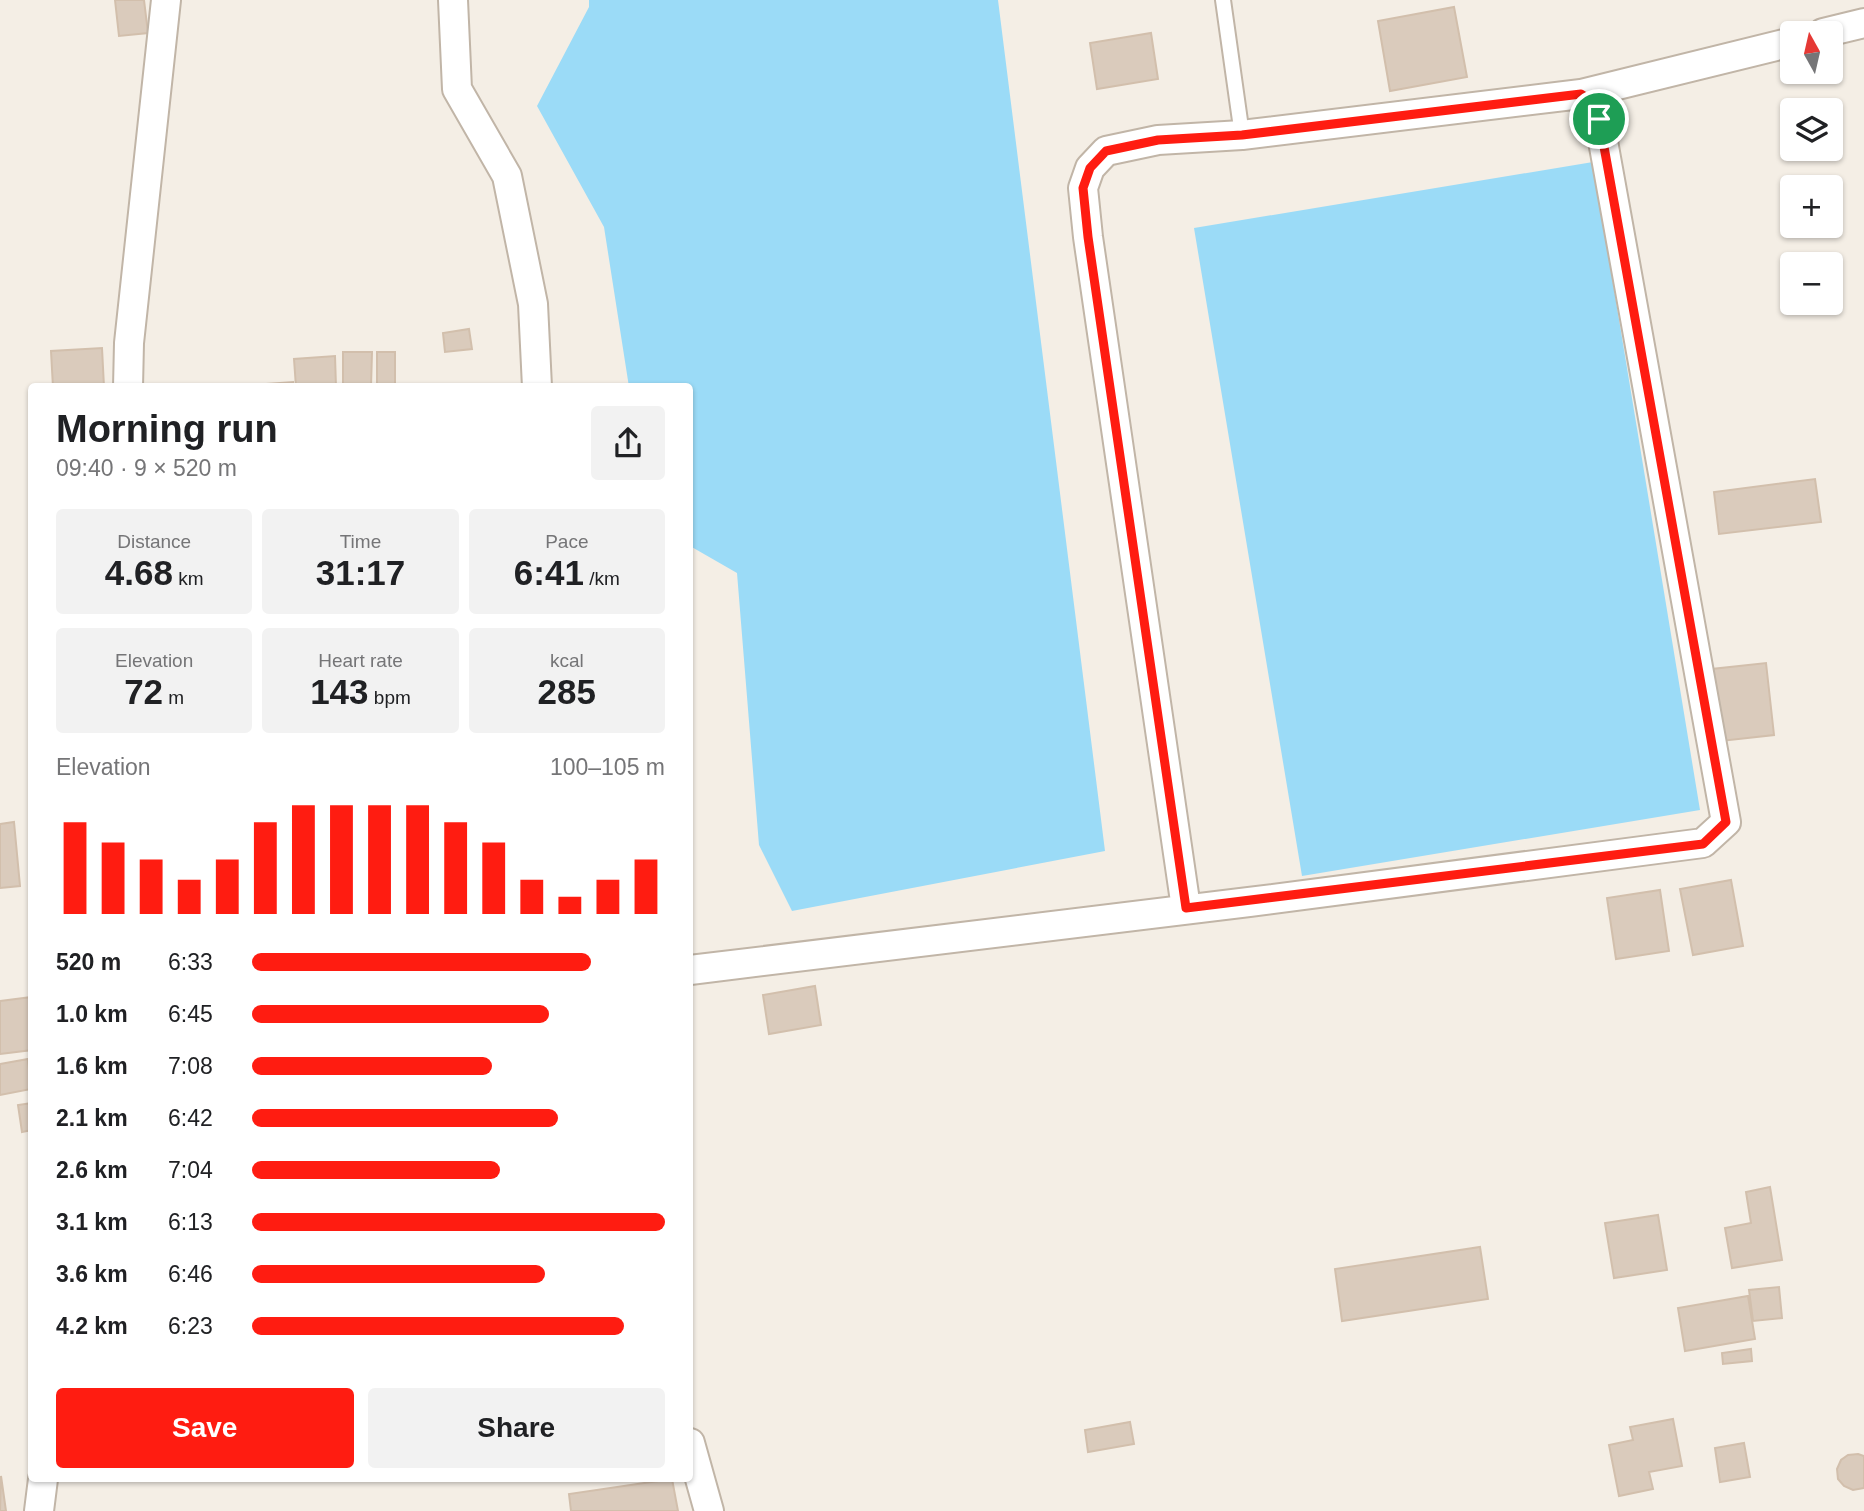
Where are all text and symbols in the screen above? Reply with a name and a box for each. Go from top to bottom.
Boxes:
north arrow [1780,21,1843,84]
map controls [1780,21,1843,315]
pin [1569,89,1629,149]
button: layers [1780,98,1843,161]
icon: arrive [1580,100,1618,138]
button: + [1780,175,1843,238]
button: − [1780,252,1843,315]
button: share [591,406,665,480]
text: Morning run [56,408,278,450]
text: 09:40 · 9 × 520 m [56,455,237,481]
text: Distance [117,531,191,552]
text: Time [340,531,381,552]
text: Pace [545,531,588,552]
text: 4.68 [105,553,173,592]
text: 31:17 [316,553,405,592]
text: 6:41 [514,553,584,592]
text: km [173,568,204,589]
text: /km [584,568,620,589]
text: Elevation [115,650,193,671]
text: Heart rate [318,650,403,671]
text: kcal [550,650,584,671]
text: 72 [124,672,163,711]
text: 143 [310,672,369,711]
text: 285 [538,672,596,711]
text: m [163,687,184,708]
text: bpm [369,687,411,708]
text: Elevation [56,754,151,780]
text: 100–105 m [550,754,665,780]
text: 520 m [56,949,121,975]
text: 6:33 [168,949,213,975]
text: 1.0 km [56,1001,128,1027]
text: 6:45 [168,1001,213,1027]
text: 1.6 km [56,1053,128,1079]
text: 7:08 [168,1053,213,1079]
text: 2.1 km [56,1105,128,1131]
text: 6:42 [168,1105,213,1131]
text: 2.6 km [56,1157,128,1183]
text: 7:04 [168,1157,213,1183]
text: 3.1 km [56,1209,128,1235]
text: 6:13 [168,1209,213,1235]
text: 3.6 km [56,1261,128,1287]
text: 6:46 [168,1261,213,1287]
text: 4.2 km [56,1313,128,1339]
text: 6:23 [168,1313,213,1339]
button: Save [56,1388,354,1468]
button: Share [368,1388,665,1468]

